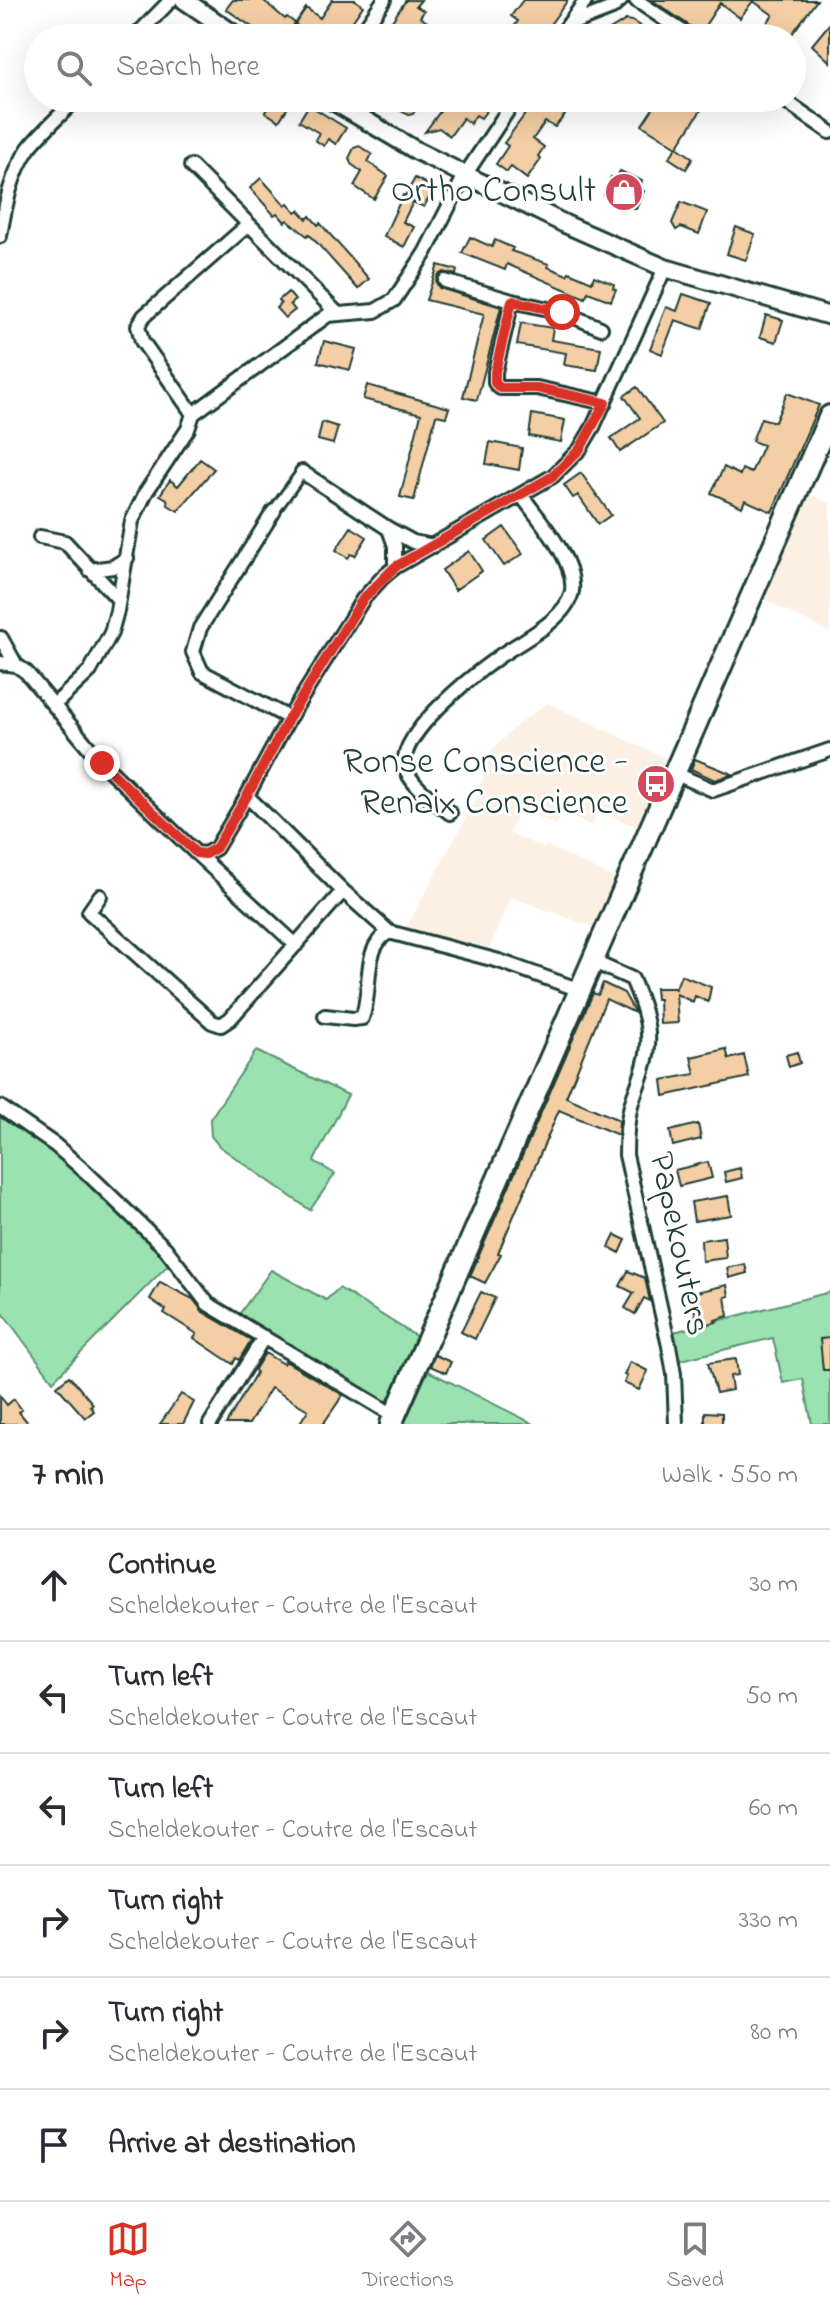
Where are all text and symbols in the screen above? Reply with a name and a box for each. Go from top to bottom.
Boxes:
search box [24,24,806,112]
icon: search [52,46,96,90]
text: Search here [116,46,260,90]
place label: Ortho Consult [391,166,596,219]
shop icon: Ortho Consult [603,171,645,213]
route start [544,294,580,330]
place label: Ronse Conscience - Renaix Conscience [343,737,629,831]
route end [84,745,120,781]
bus stop icon: Ronse Conscience - Renaix Conscience [635,763,677,805]
street label: Papekouters [633,1147,723,1341]
text: 7 min [32,1451,104,1501]
text: Walk · 550 m [662,1457,798,1495]
text: Continue [108,1544,216,1588]
icon: ahead [32,1563,76,1607]
text: 30 m [749,1566,798,1604]
text: Scheldekouter - Coutre de l'Escaut [108,1588,477,1626]
text: Turn left [108,1656,213,1700]
icon: left [32,1675,76,1719]
text: 50 m [745,1678,798,1716]
text: Scheldekouter - Coutre de l'Escaut [108,1700,477,1738]
text: Turn left [108,1768,213,1812]
icon: left [32,1787,76,1831]
text: 60 m [749,1790,798,1828]
text: Scheldekouter - Coutre de l'Escaut [108,1812,477,1850]
text: Turn right [108,1880,223,1924]
icon: right [32,1899,76,1943]
text: 330 m [739,1902,798,1940]
text: Scheldekouter - Coutre de l'Escaut [108,1924,477,1962]
text: Turn right [108,1992,223,2036]
icon: right [32,2011,76,2055]
text: 80 m [750,2014,798,2052]
text: Scheldekouter - Coutre de l'Escaut [108,2036,477,2074]
icon: arrive [32,2123,76,2167]
text: Arrive at destination [108,2123,356,2167]
tab: Map [106,2217,150,2297]
tab: Directions [363,2217,454,2297]
tab: Saved [666,2217,724,2297]

